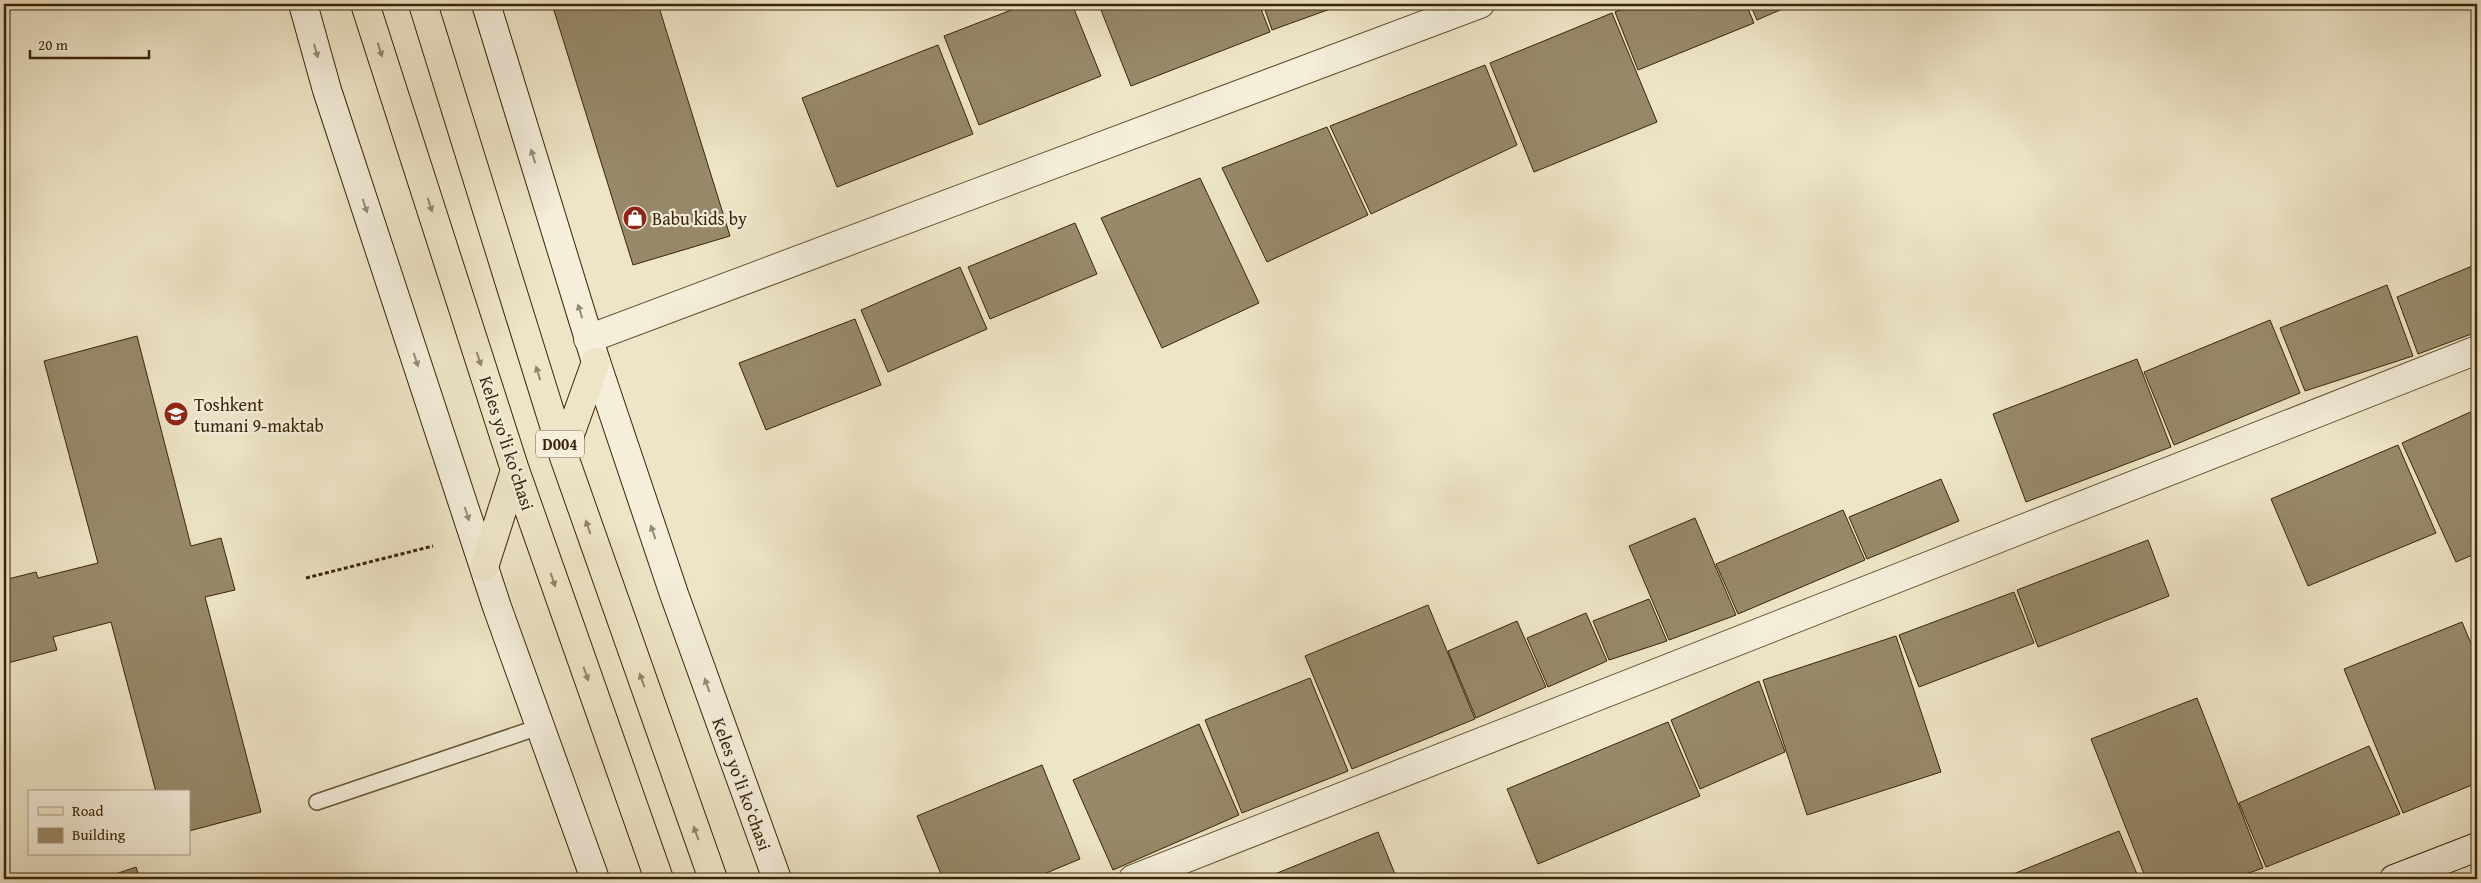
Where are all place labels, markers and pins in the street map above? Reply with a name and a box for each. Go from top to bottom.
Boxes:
shop icon: Babu kids by [622,205,648,231]
place label: Babu kids by [652,205,747,232]
place label: Toshkent tumani 9-maktab [194,391,324,439]
school or university icon: Toshkent tumani 9-maktab [163,401,189,427]

